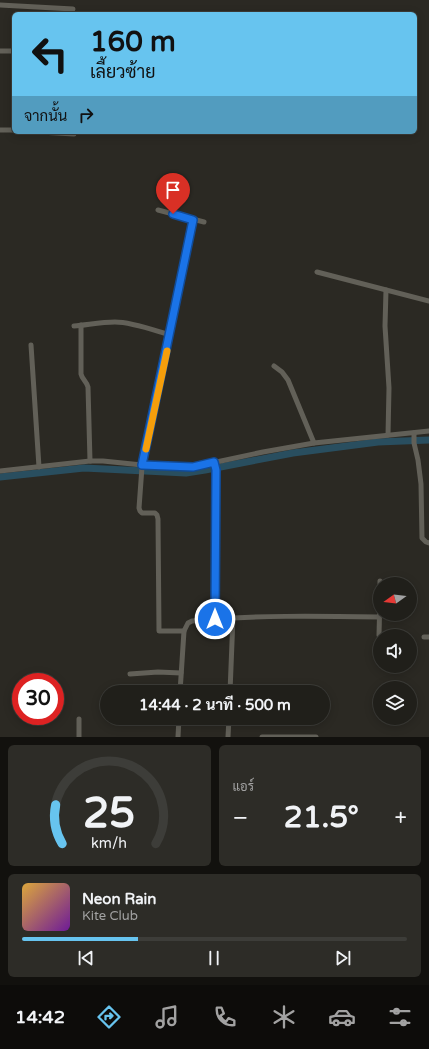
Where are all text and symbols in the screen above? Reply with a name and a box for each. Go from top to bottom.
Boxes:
text: 160 m [90,25,176,59]
icon: left [24,28,76,80]
text: เลี้ยวซ้าย [90,61,156,83]
icon: right [75,104,97,126]
text: จากนั้น [24,107,67,125]
pin [156,173,190,214]
icon: arrive [162,179,184,201]
north arrow [373,577,417,621]
map controls [373,577,417,725]
position arrow [194,598,236,640]
button: sound [373,629,417,673]
speed limit sign: 30 [12,673,64,725]
button: layers [373,681,417,725]
text: 14:44 · 2 นาที · 500 m [139,696,291,714]
text: แอร์ [233,779,254,795]
text: 25 [83,788,135,838]
text: 21.5° [284,799,359,836]
text: − [233,805,248,831]
text: + [395,805,407,831]
text: km/h [91,834,127,851]
text: Neon Rain [82,890,156,908]
text: Kite Club [82,908,138,924]
icon: previous [75,947,97,969]
icon: pause [203,947,225,969]
icon: next [332,947,354,969]
icon: directions [95,1003,123,1031]
icon: music [153,1003,181,1031]
icon: phone [211,1003,239,1031]
icon: climate [270,1003,298,1031]
icon: car [328,1003,356,1031]
icon: filters [386,1003,414,1031]
text: 14:42 [15,1006,65,1028]

